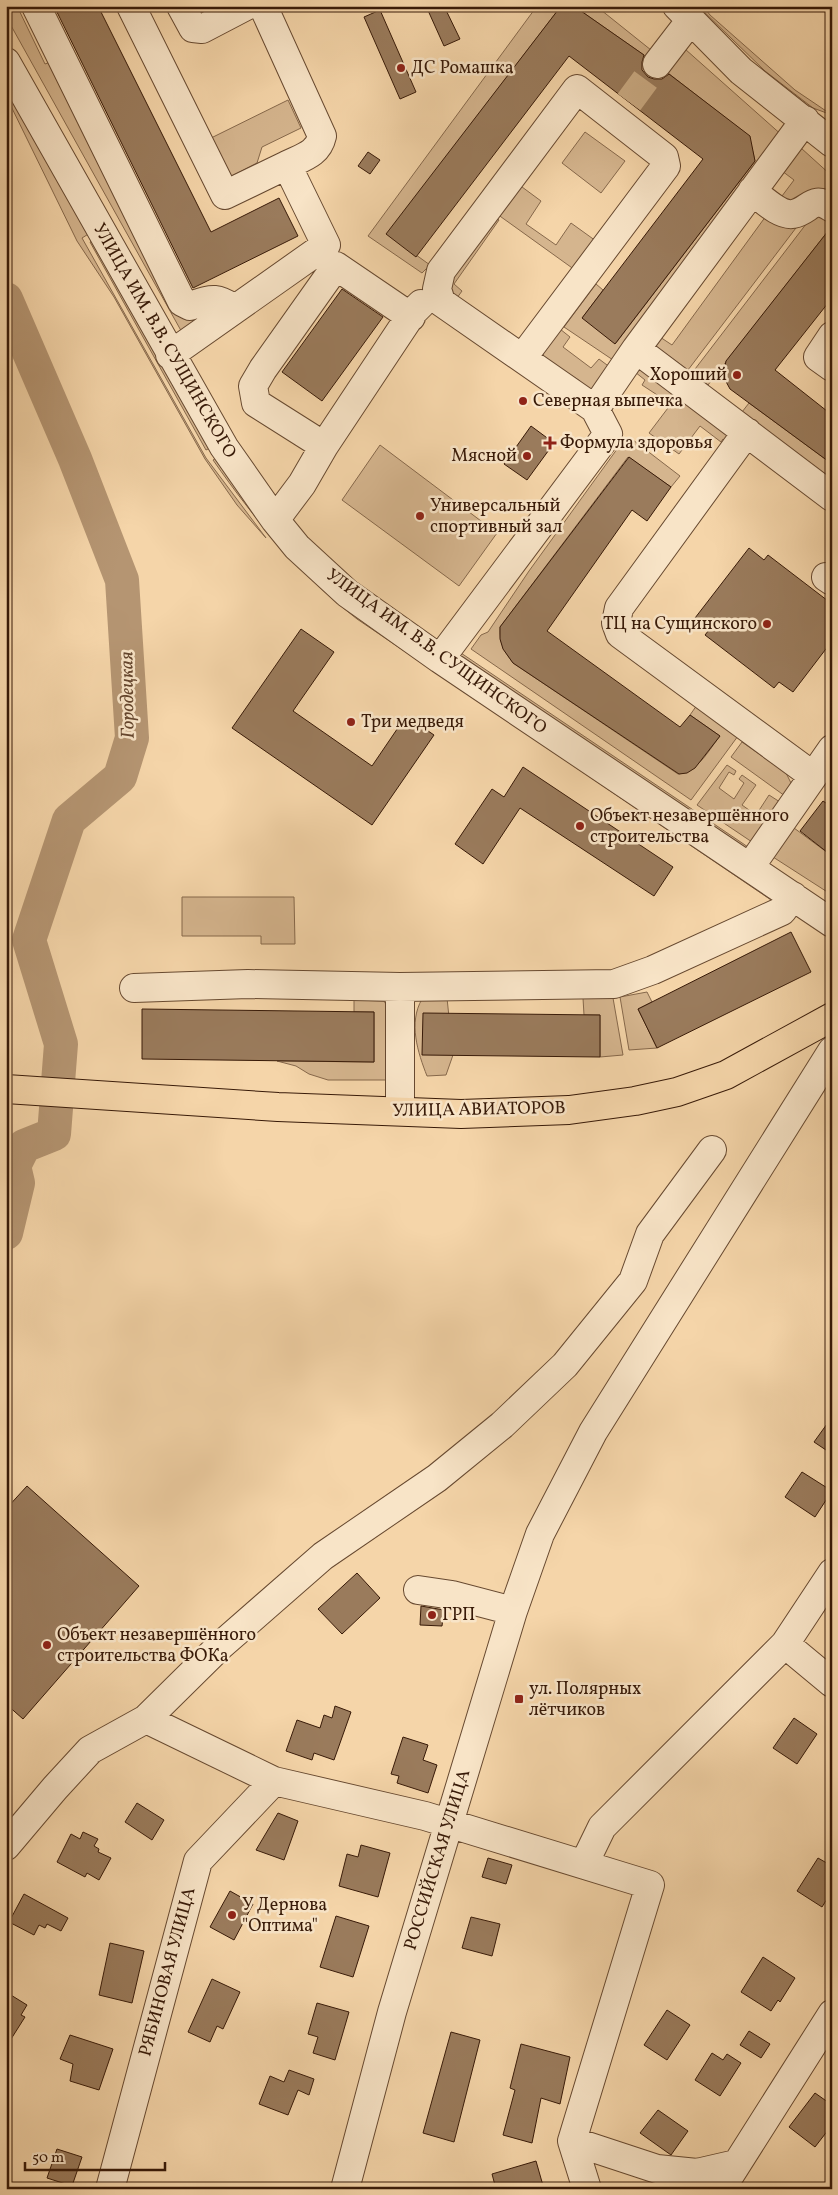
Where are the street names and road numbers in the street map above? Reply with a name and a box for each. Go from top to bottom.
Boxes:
street label: УЛИЦА ИМ. В.В. СУЩИНСКОГО [86,219,242,463]
street label: УЛИЦА ИМ. В.В. СУЩИНСКОГО [320,563,552,741]
street label: УЛИЦА АВИАТОРОВ [392,1096,566,1124]
street label: РОССИЙСКАЯ УЛИЦА [399,1766,478,1954]
street label: РЯБИНОВАЯ УЛИЦА [133,1884,203,2059]

